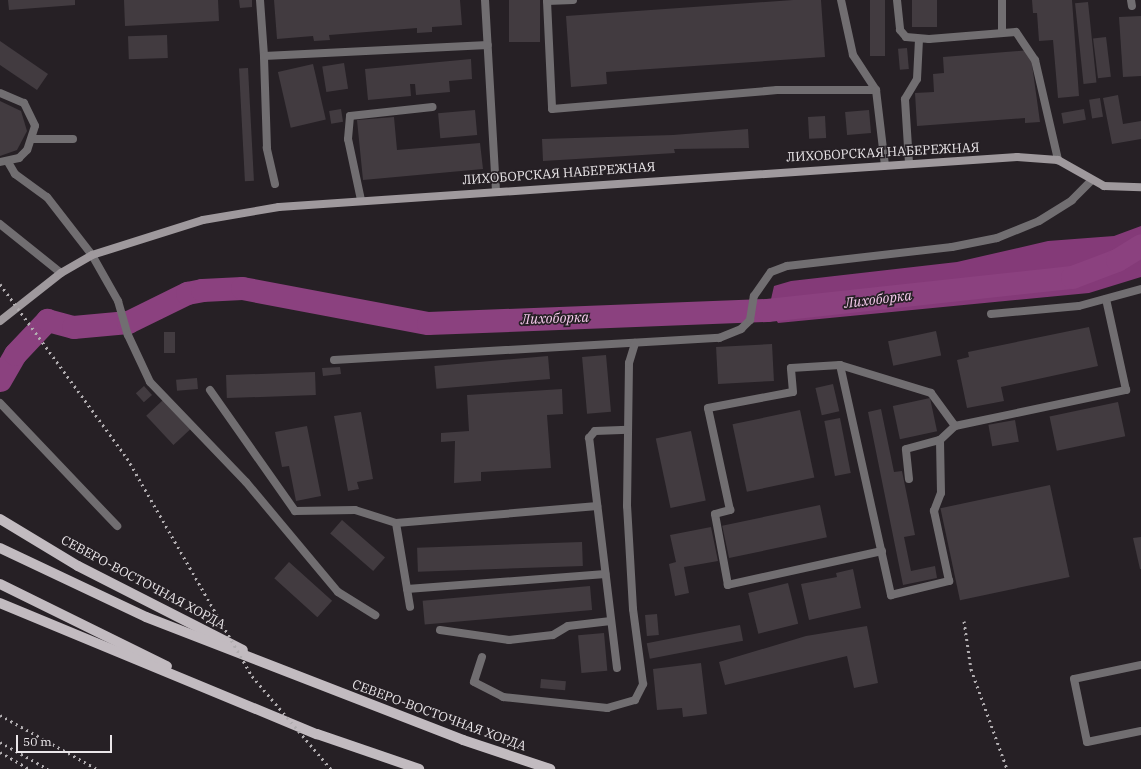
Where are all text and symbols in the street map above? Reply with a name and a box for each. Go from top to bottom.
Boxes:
street label: ЛИХОБОРСКАЯ НАБЕРЕЖНАЯ [786,140,980,166]
street label: ЛИХОБОРСКАЯ НАБЕРЕЖНАЯ [462,159,656,189]
water label: Лихоборка [843,287,913,311]
water label: Лихоборка [521,308,589,328]
street label: СЕВЕРО-ВОСТОЧНАЯ ХОРДА [58,533,228,633]
street label: СЕВЕРО-ВОСТОЧНАЯ ХОРДА [350,677,528,755]
scale bar [18,727,114,753]
text: 50 m [23,734,52,749]

